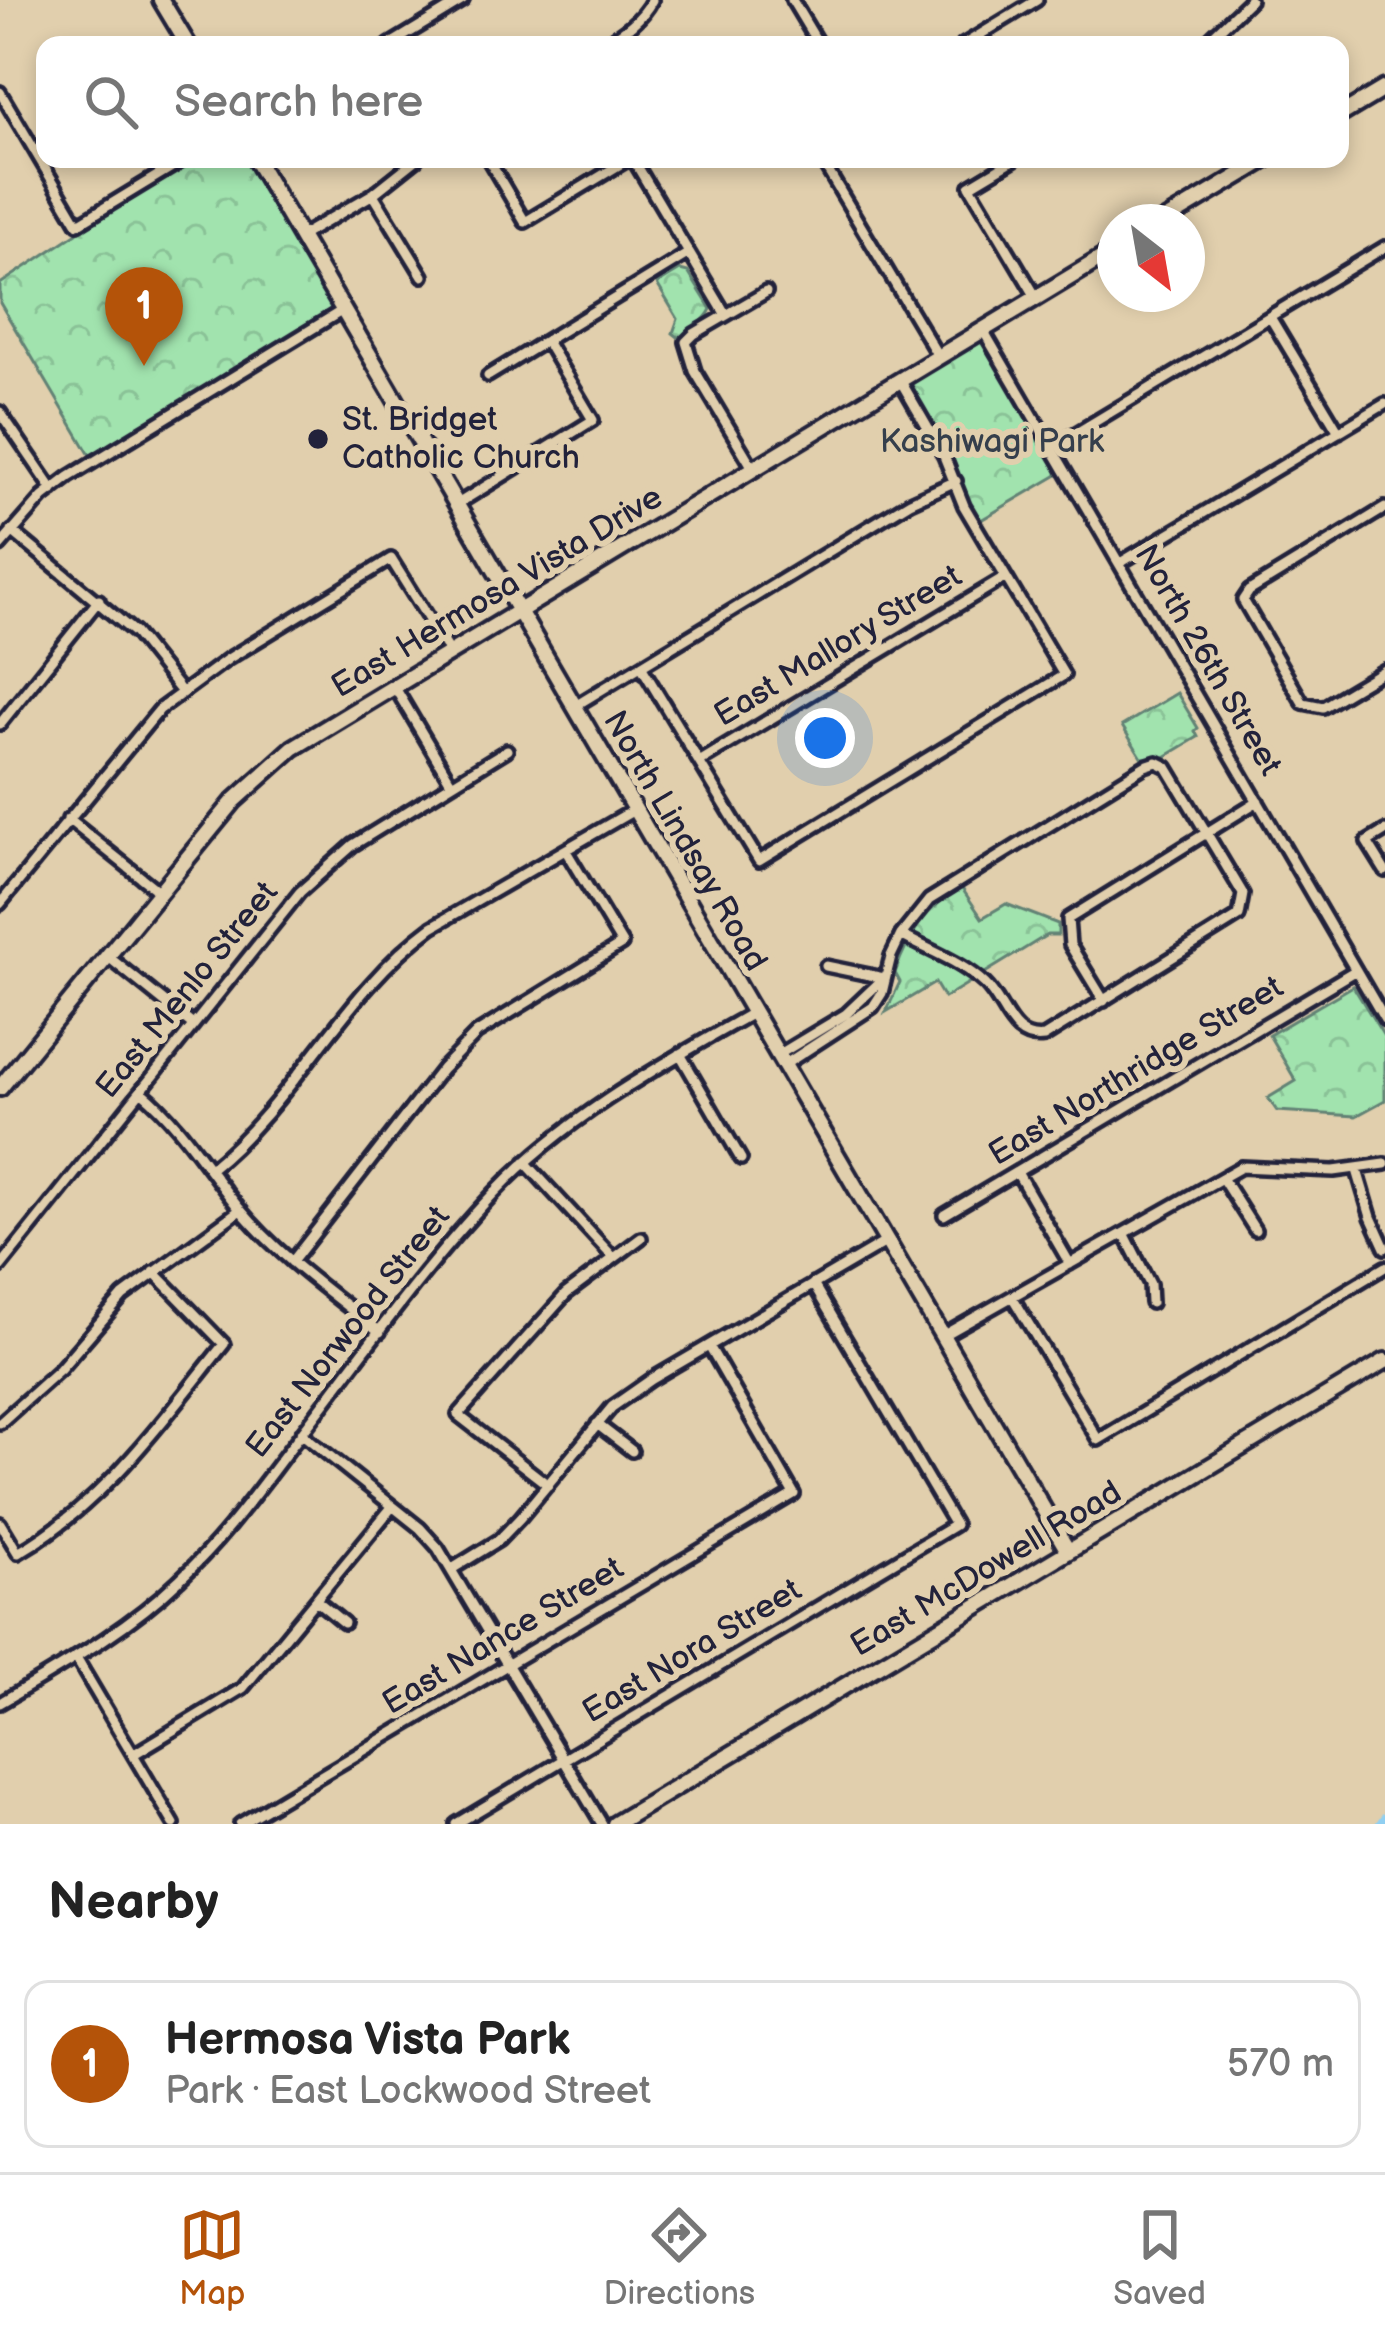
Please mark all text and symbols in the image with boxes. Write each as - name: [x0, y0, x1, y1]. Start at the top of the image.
- search box: [36, 36, 1349, 168]
- icon: search: [78, 69, 144, 135]
- text: Search here: [174, 75, 423, 130]
- north arrow: [1097, 204, 1205, 312]
- pin: 1: [105, 267, 183, 366]
- place label: St. Bridget Catholic Church: [342, 400, 580, 478]
- park label: Kashiwagi Park: [880, 422, 1105, 462]
- marker: St. Bridget Catholic Church: [305, 426, 331, 452]
- street label: East Hermosa Vista Drive: [324, 477, 670, 707]
- street label: North 26th Street: [1126, 537, 1290, 783]
- street label: East Mallory Street: [707, 556, 969, 736]
- street label: North Lindsay Road: [594, 704, 776, 978]
- your location: [795, 708, 855, 768]
- street label: East Menlo Street: [87, 874, 287, 1106]
- street label: East Northridge Street: [982, 967, 1290, 1175]
- street label: East Norwood Street: [237, 1198, 459, 1466]
- street label: East McDowell Road: [843, 1472, 1129, 1666]
- street label: East Nance Street: [375, 1548, 631, 1724]
- street label: East Nora Street: [575, 1570, 809, 1732]
- text: Nearby: [48, 1872, 219, 1933]
- text: Hermosa Vista Park: [165, 2013, 570, 2068]
- text: 1: [82, 2041, 98, 2088]
- text: 570 m: [1227, 2041, 1334, 2088]
- text: Park · East Lockwood Street: [165, 2068, 651, 2115]
- tab: Map: [179, 2202, 245, 2314]
- tab: Directions: [604, 2202, 755, 2314]
- tab: Saved: [1113, 2202, 1206, 2314]

